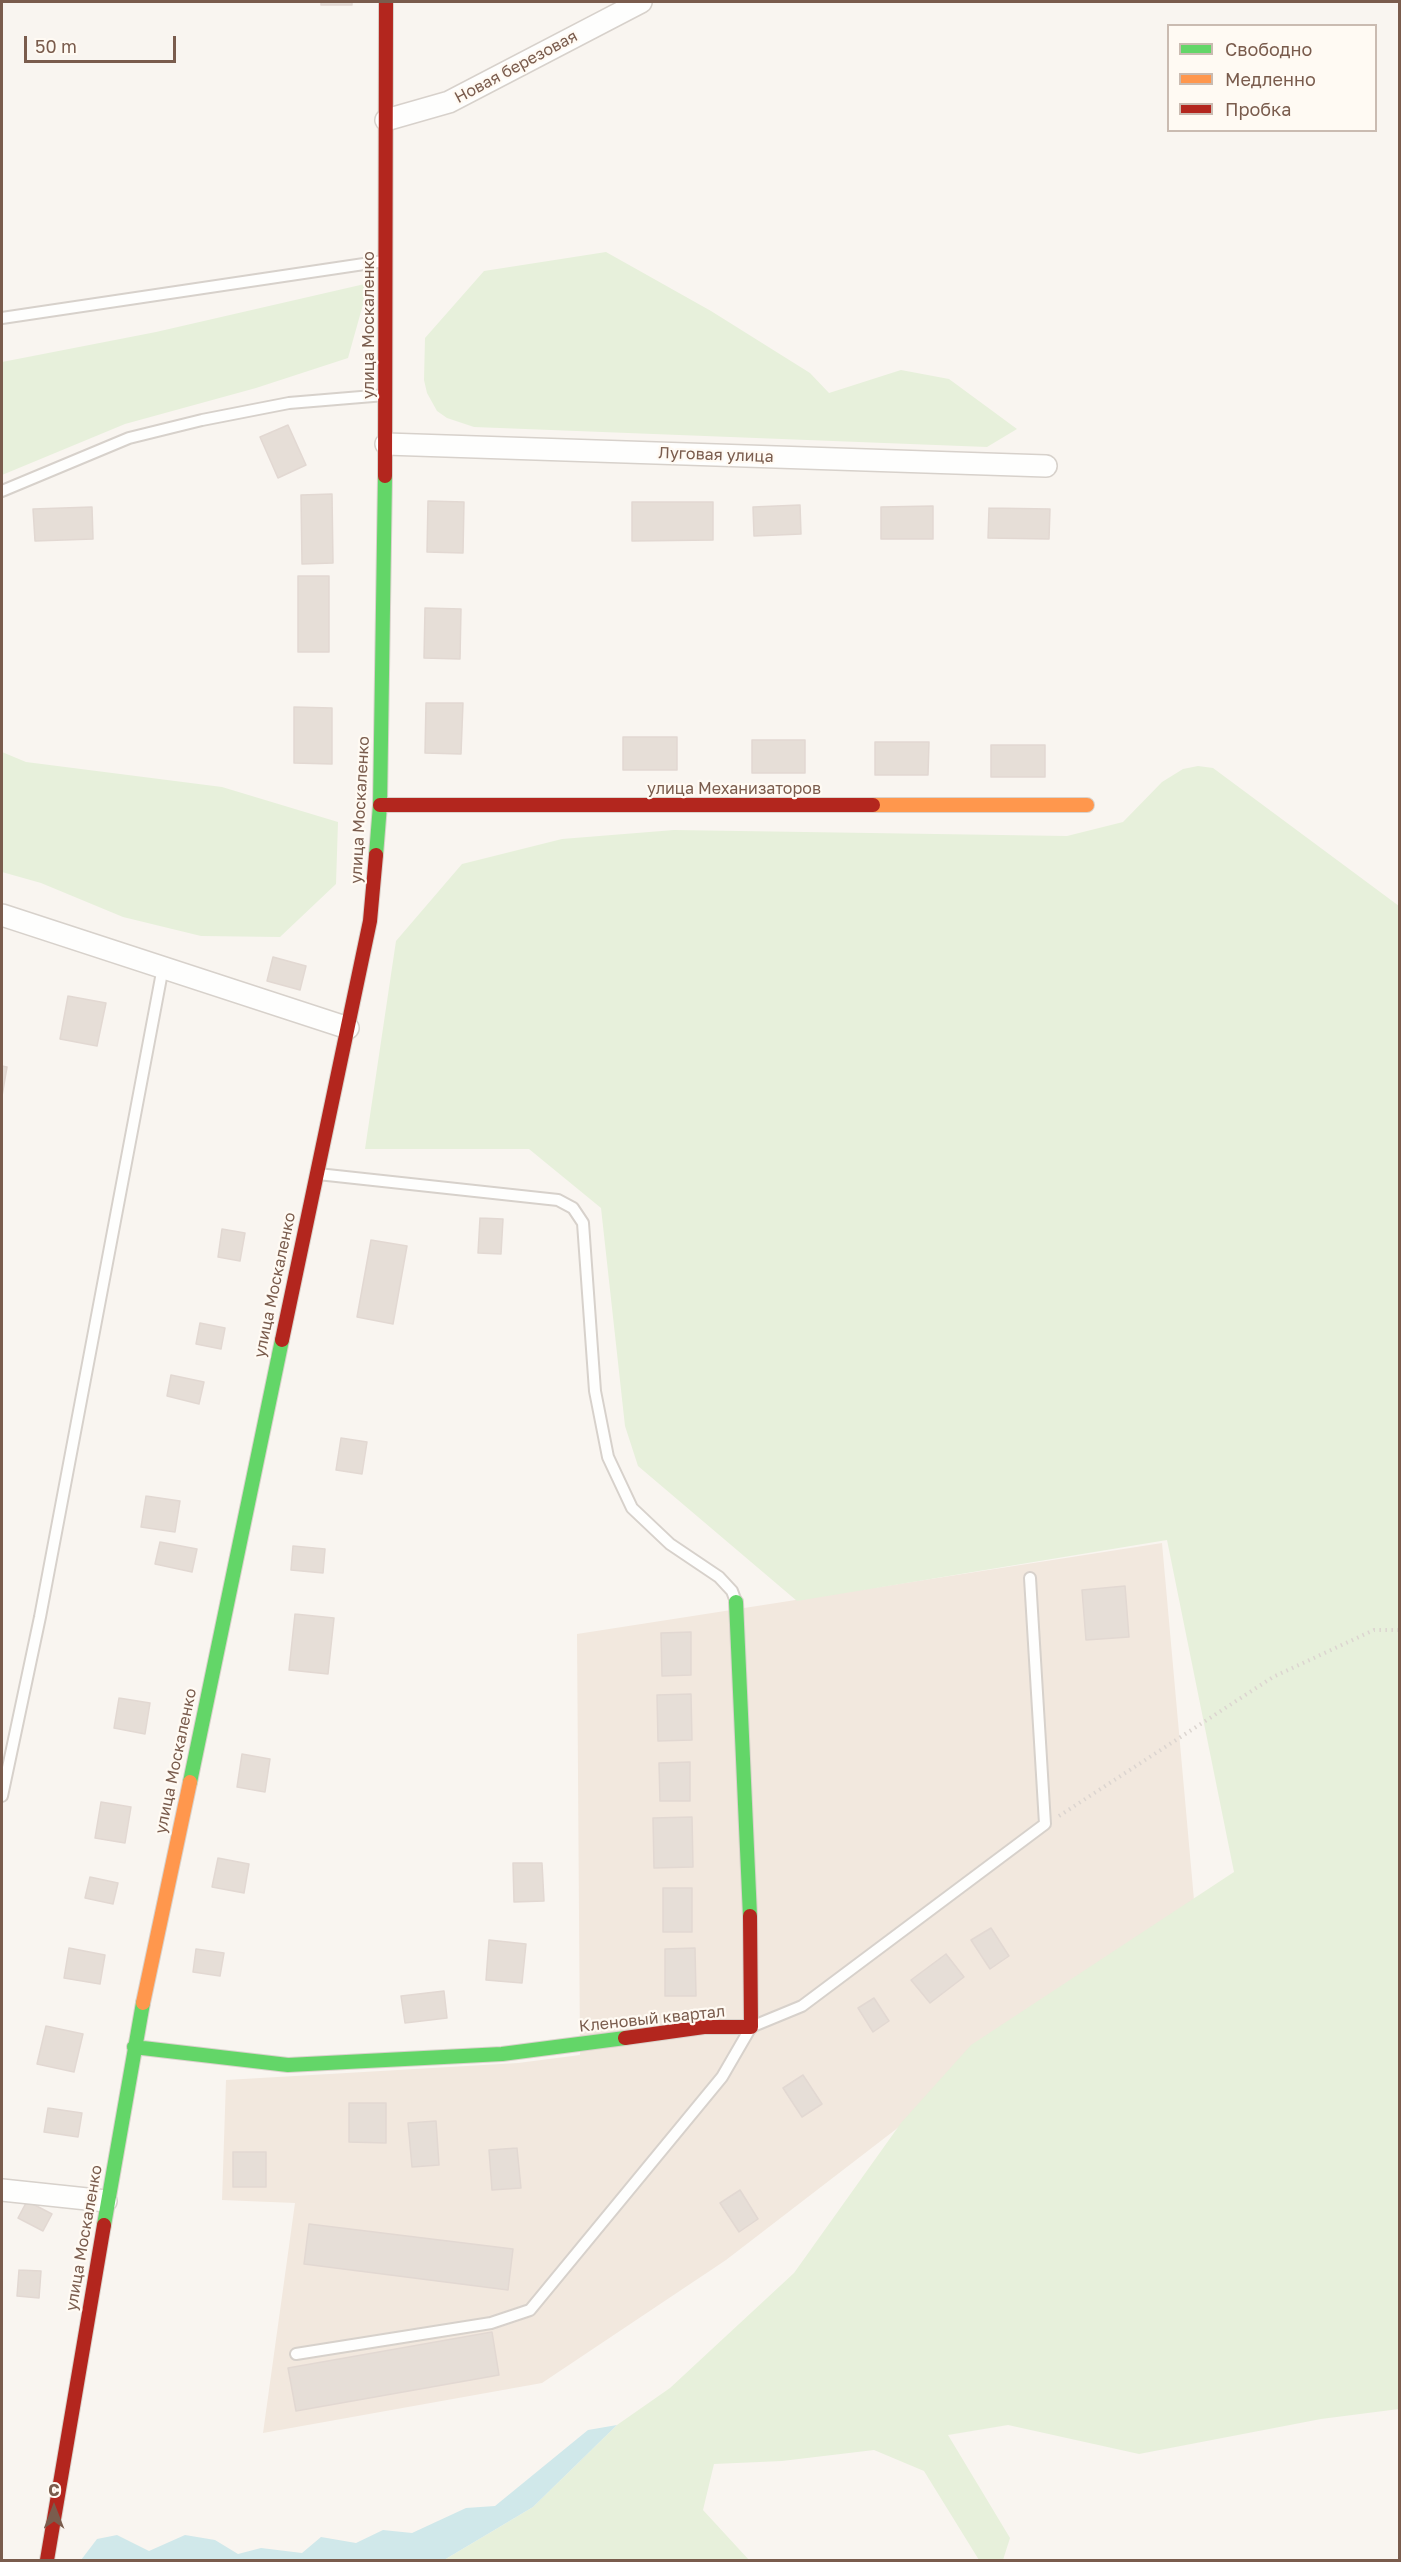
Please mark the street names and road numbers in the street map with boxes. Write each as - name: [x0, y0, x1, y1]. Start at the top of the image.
- street label: Новая березовая: [451, 27, 581, 107]
- street label: улица Москаленко: [359, 251, 379, 399]
- street label: Луговая улица: [658, 443, 774, 467]
- street label: улица Москаленко: [347, 736, 373, 884]
- street label: улица Механизаторов: [647, 779, 821, 799]
- street label: улица Москаленко: [250, 1211, 300, 1359]
- street label: улица Москаленко: [151, 1687, 201, 1835]
- street label: Кленовый квартал: [578, 2002, 726, 2036]
- street label: улица Москаленко: [62, 2163, 106, 2313]

